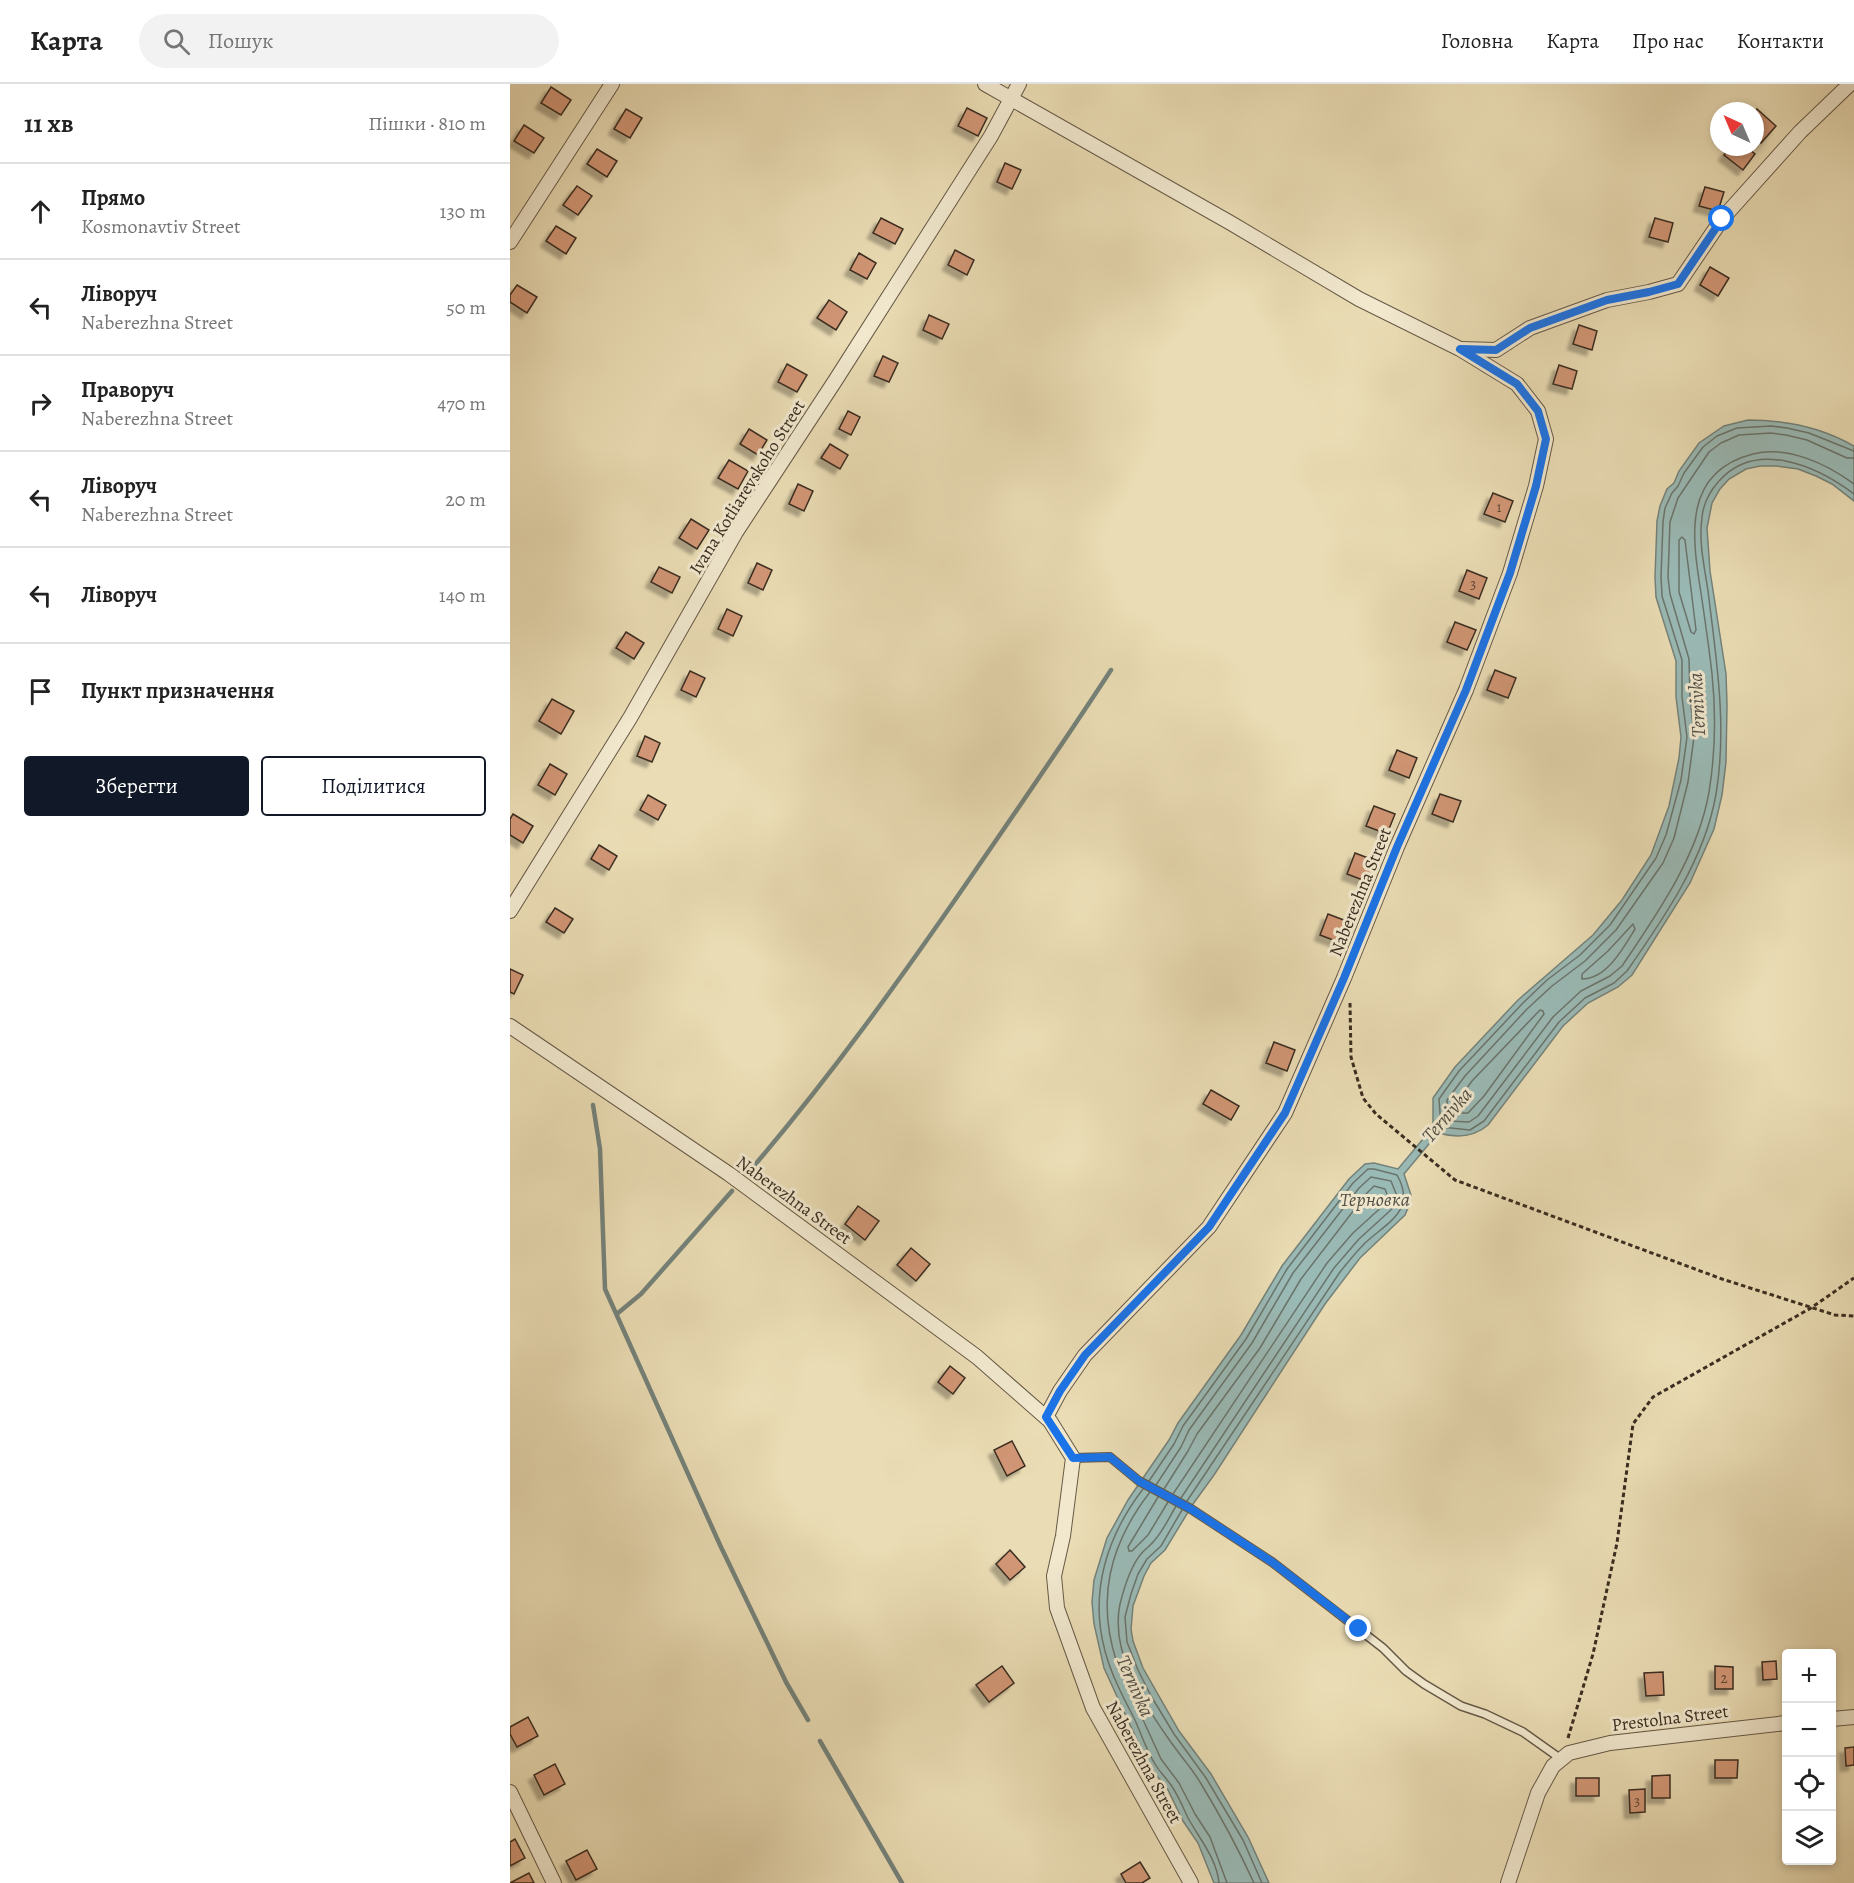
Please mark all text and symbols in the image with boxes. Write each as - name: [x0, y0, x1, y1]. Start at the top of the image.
- search box: [139, 14, 559, 68]
- text: Карта: [30, 22, 103, 60]
- icon: search: [160, 25, 193, 58]
- text: Пошук: [208, 26, 273, 56]
- text: Головна: [1441, 27, 1513, 55]
- text: Карта: [1546, 27, 1599, 55]
- text: Про нас: [1632, 27, 1704, 55]
- text: Контакти: [1737, 27, 1824, 55]
- north arrow: [1710, 102, 1764, 156]
- text: 11 хв: [24, 106, 74, 141]
- text: Пішки · 810 m: [368, 110, 486, 137]
- text: Прямо: [81, 183, 145, 213]
- icon: ahead: [24, 195, 57, 228]
- text: 130 m: [440, 198, 486, 225]
- route start: [1708, 205, 1734, 231]
- text: Kosmonavtiv Street: [81, 213, 241, 240]
- text: Ліворуч: [81, 279, 157, 309]
- icon: left: [24, 291, 57, 324]
- text: 50 m: [446, 294, 486, 321]
- text: Naberezhna Street: [81, 309, 233, 336]
- text: Праворуч: [81, 375, 174, 405]
- icon: right: [24, 387, 57, 420]
- text: 470 m: [437, 390, 486, 417]
- street label: Ivana Kotliarevskoho Street: [683, 395, 811, 579]
- text: Naberezhna Street: [81, 405, 233, 432]
- text: Ліворуч: [81, 471, 157, 501]
- icon: left: [24, 483, 57, 516]
- text: 20 m: [445, 486, 486, 513]
- house number: 1: [1496, 497, 1502, 517]
- text: Naberezhna Street: [81, 501, 233, 528]
- house number: 3: [1470, 574, 1476, 594]
- icon: left: [24, 579, 57, 612]
- text: Ліворуч: [81, 580, 157, 610]
- text: 140 m: [439, 582, 486, 609]
- water label: Ternivka: [1682, 672, 1712, 738]
- icon: arrive: [24, 675, 57, 708]
- text: Пункт призначення: [81, 676, 274, 706]
- button: Зберегти: [24, 756, 249, 816]
- button: Поділитися: [261, 756, 486, 816]
- street label: Naberezhna Street: [1323, 824, 1397, 960]
- water label: Ternivka: [1416, 1082, 1478, 1148]
- street label: Naberezhna Street: [732, 1150, 856, 1250]
- water label: Терновка: [1340, 1186, 1410, 1213]
- route end: [1345, 1615, 1371, 1641]
- map controls: [1782, 1649, 1836, 1865]
- button: +: [1782, 1649, 1836, 1703]
- water label: Ternivka: [1110, 1651, 1160, 1721]
- house number: 2: [1720, 1668, 1728, 1688]
- street label: Naberezhna Street: [1100, 1696, 1188, 1828]
- street label: Prestolna Street: [1610, 1699, 1730, 1737]
- button: −: [1782, 1703, 1836, 1757]
- button: locate: [1782, 1757, 1836, 1811]
- house number: 3: [1634, 1791, 1640, 1811]
- button: layers: [1782, 1811, 1836, 1865]

